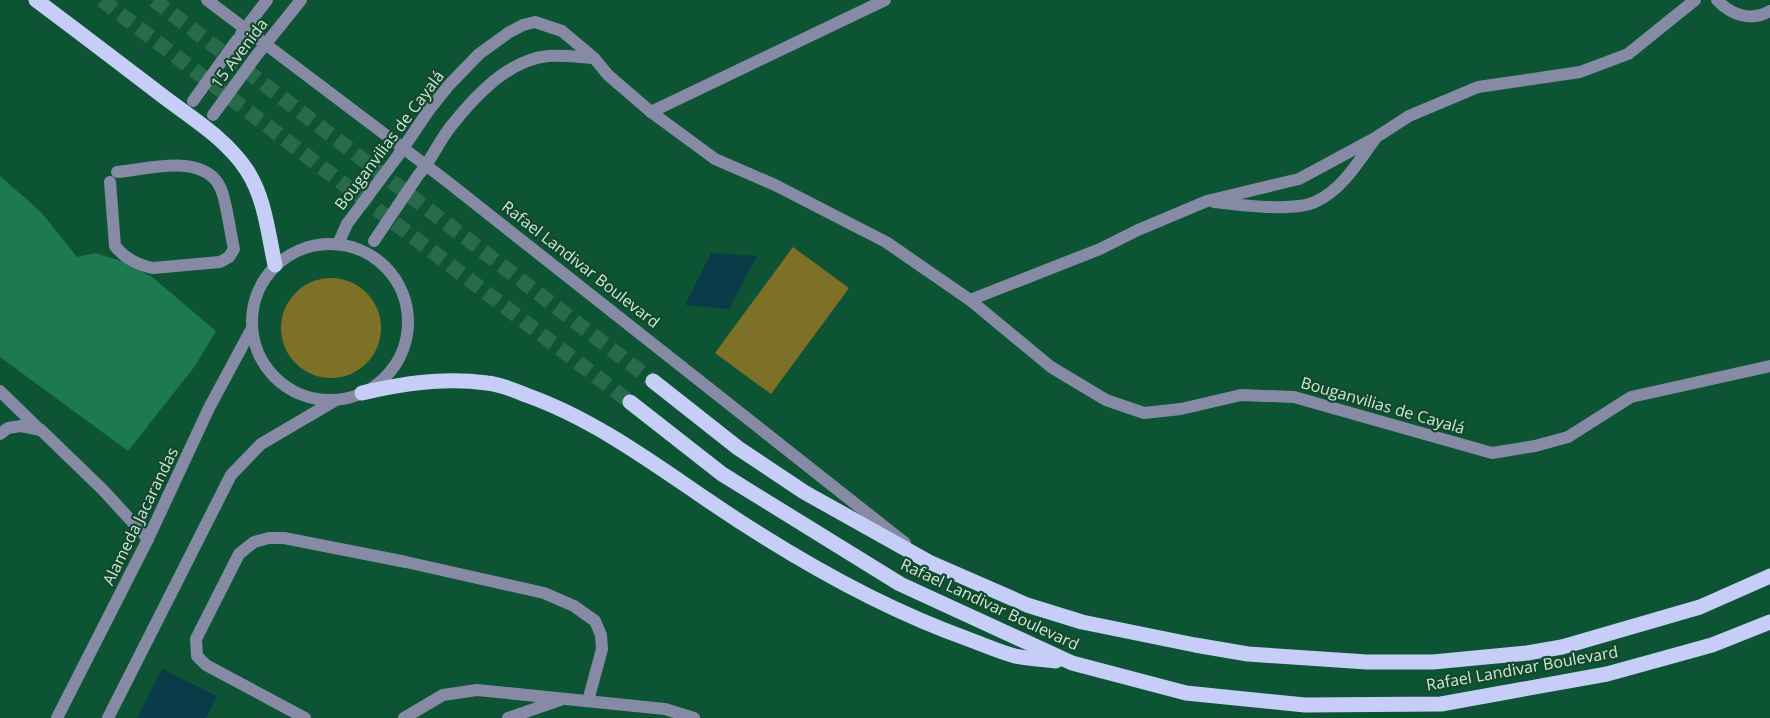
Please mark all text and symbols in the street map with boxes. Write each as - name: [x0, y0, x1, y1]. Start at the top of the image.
- street label: 15 Avenida: [206, 14, 272, 92]
- street label: Bouganvilias de Cayalá: [329, 66, 449, 214]
- street label: Rafael Landivar Boulevard: [498, 195, 664, 333]
- street label: Bouganvilias de Cayalá: [1298, 371, 1468, 439]
- street label: Alameda Jacarandas: [97, 443, 183, 589]
- street label: Rafael Landivar Boulevard: [897, 553, 1083, 655]
- street label: Rafael Landivar Boulevard: [1424, 640, 1620, 696]

